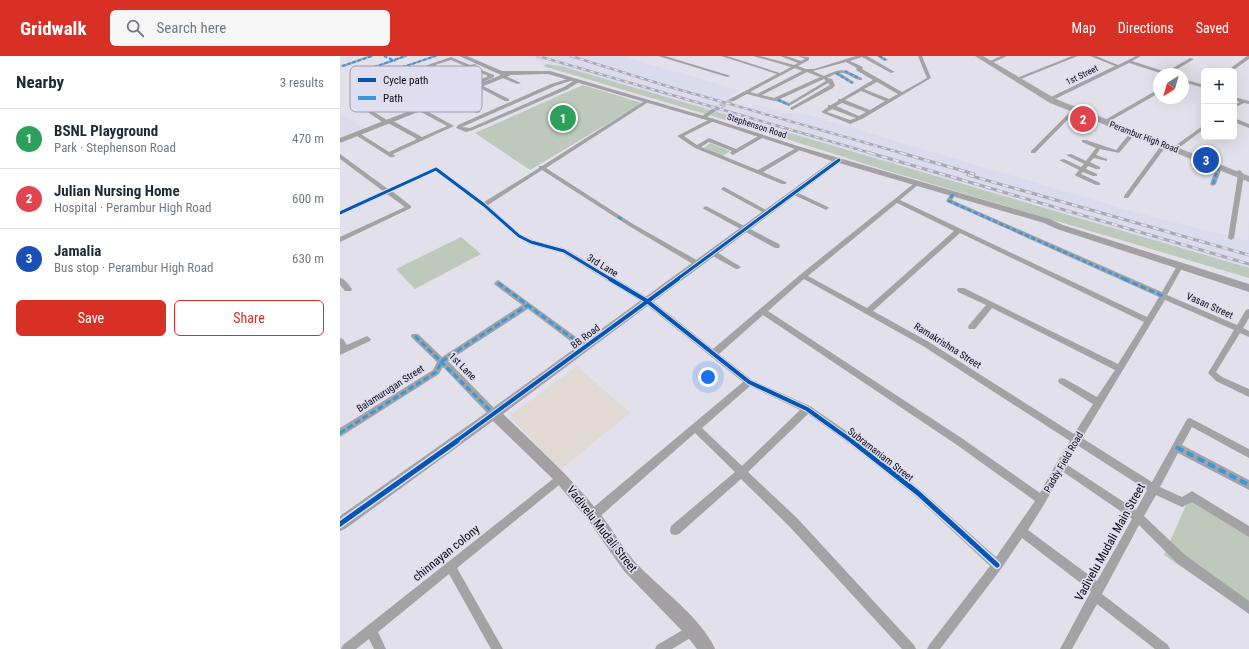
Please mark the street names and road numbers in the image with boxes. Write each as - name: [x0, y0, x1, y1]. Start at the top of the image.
- street label: 1st Street: [1064, 63, 1100, 87]
- street label: Stephenson Road: [726, 112, 788, 140]
- street label: Perambur High Road: [1108, 119, 1180, 155]
- street label: 3rd Lane: [585, 252, 621, 279]
- street label: Vasan Street: [1185, 290, 1235, 321]
- street label: Ramakrishna Street: [912, 320, 983, 371]
- street label: BB Road: [569, 322, 602, 351]
- street label: 1st Lane: [447, 351, 479, 382]
- street label: Balamurugan Street: [355, 363, 426, 414]
- street label: Subramaniam Street: [846, 425, 916, 483]
- street label: Paddy Field Road: [1042, 430, 1085, 494]
- street label: Vadivelu Mudali Main Street: [1072, 480, 1148, 603]
- street label: Vadivelu Mudali Street: [564, 483, 640, 575]
- street label: chinnayan colony: [410, 522, 482, 584]

